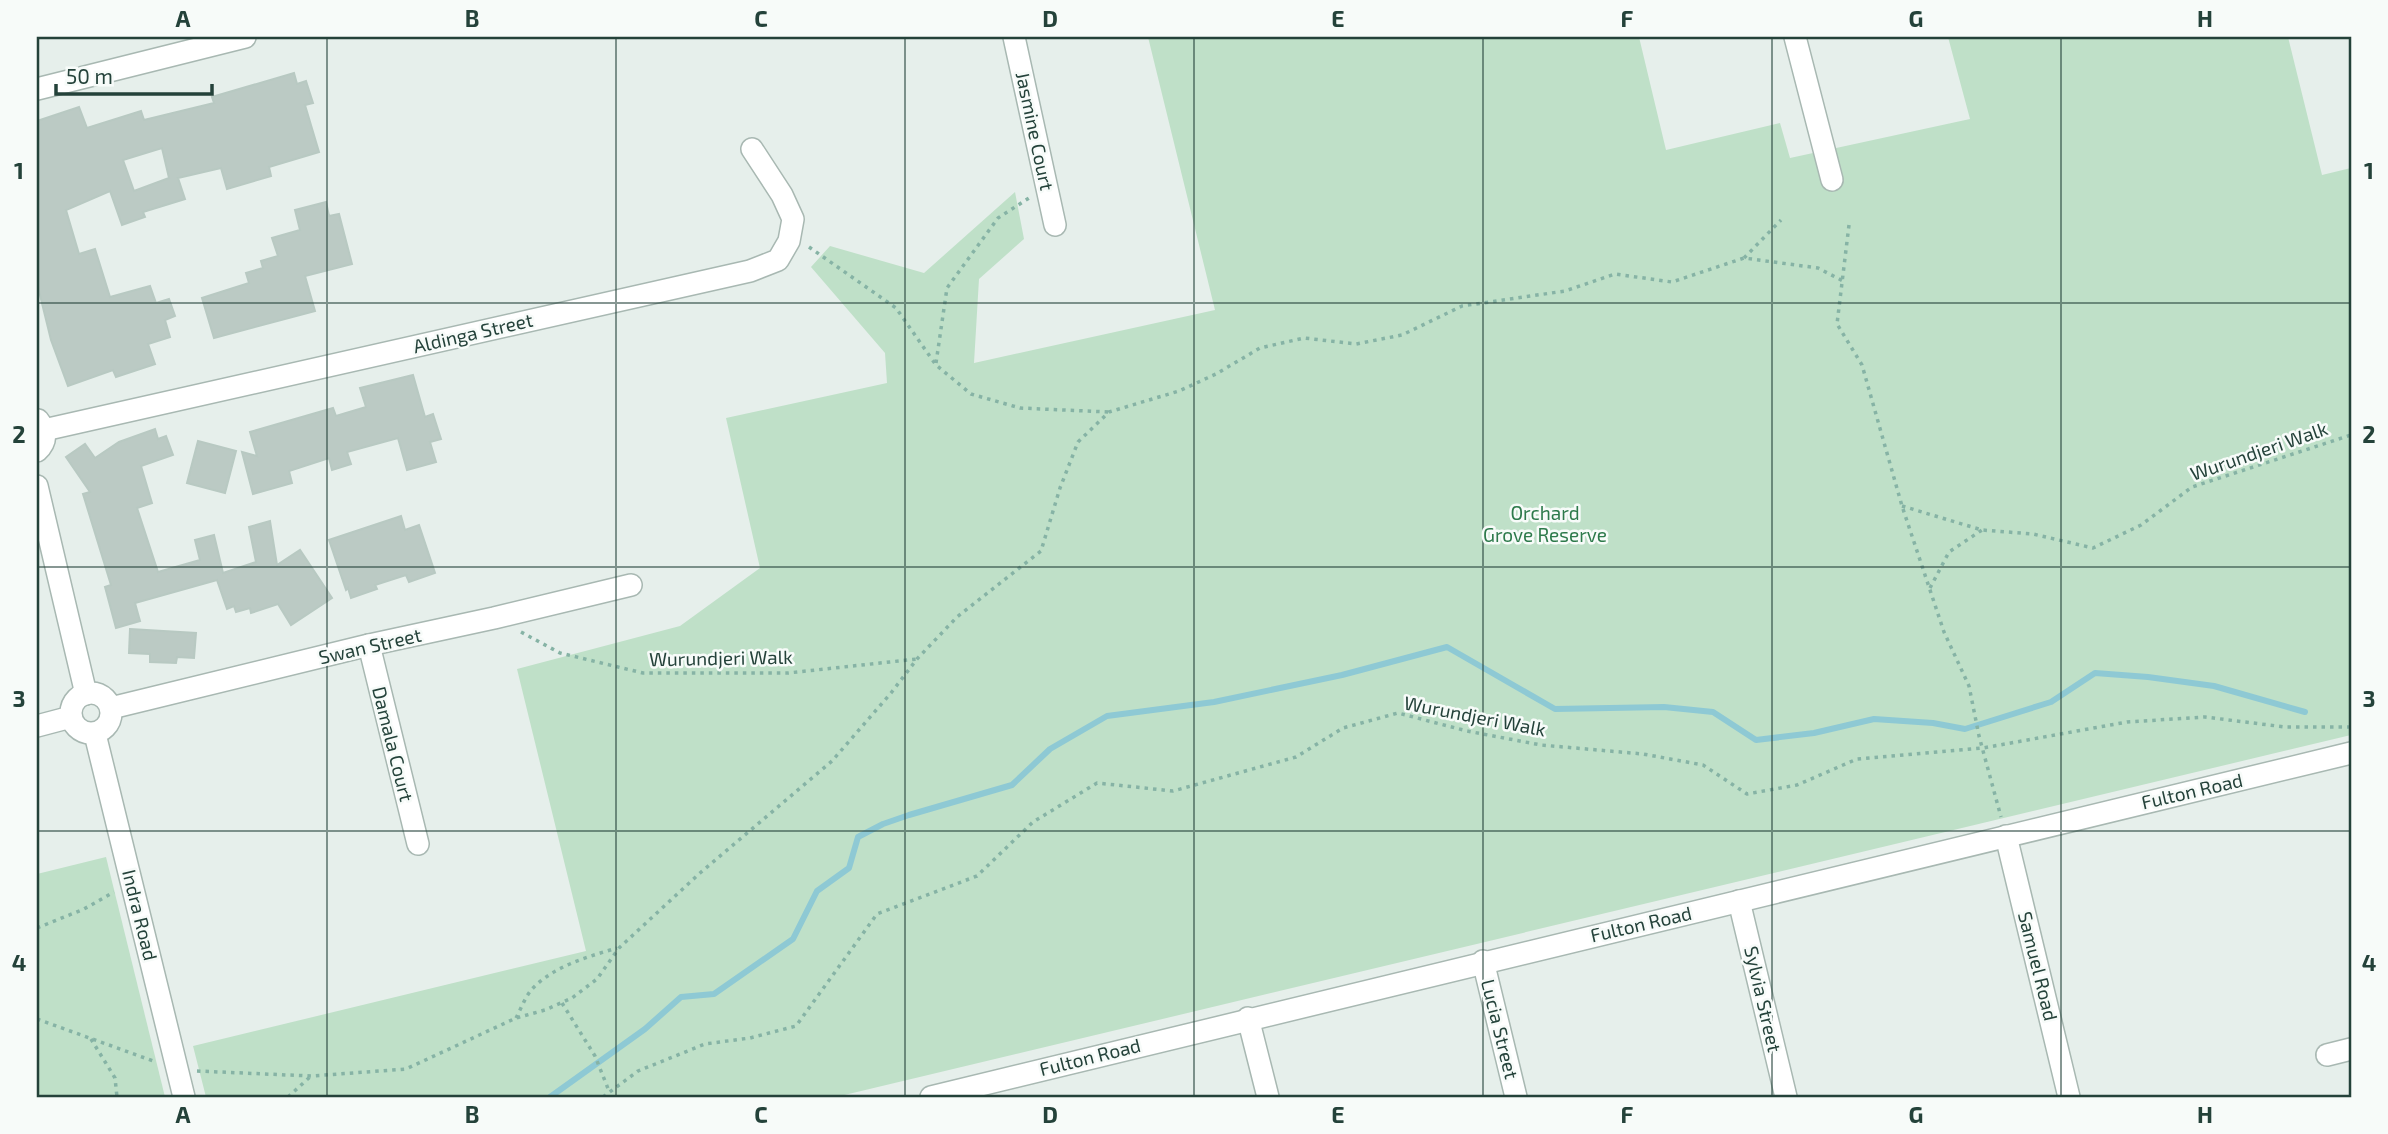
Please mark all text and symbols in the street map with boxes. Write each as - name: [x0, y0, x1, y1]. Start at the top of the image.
- text: A: [175, 4, 191, 32]
- text: B: [465, 4, 479, 32]
- text: C: [754, 4, 768, 32]
- text: D: [1042, 4, 1058, 32]
- text: E: [1331, 4, 1345, 32]
- text: F: [1621, 4, 1634, 32]
- text: G: [1909, 4, 1923, 32]
- text: H: [2197, 4, 2213, 32]
- scale bar: [56, 52, 212, 96]
- text: 50 m: [66, 63, 113, 88]
- street label: Jasmine Court: [1012, 69, 1059, 192]
- text: 1: [14, 156, 24, 184]
- text: 1: [2364, 156, 2374, 184]
- street label: Aldinga Street: [411, 308, 535, 357]
- street label: Wurundjeri Walk: [2187, 416, 2331, 485]
- text: 2: [12, 420, 26, 448]
- text: 2: [2362, 420, 2376, 448]
- park label: Orchard Grove Reserve: [1483, 501, 1607, 546]
- street label: Swan Street: [316, 623, 423, 668]
- street label: Wurundjeri Walk: [649, 645, 793, 670]
- text: 3: [12, 684, 26, 712]
- street label: Damala Court: [368, 684, 419, 804]
- text: 3: [2362, 684, 2376, 712]
- street label: Wurundjeri Walk: [1402, 691, 1548, 741]
- street label: Fulton Road: [2139, 768, 2245, 813]
- street label: Indra Road: [118, 867, 163, 963]
- street label: Fulton Road: [1588, 901, 1694, 946]
- street label: Samuel Road: [2014, 909, 2063, 1023]
- street label: Sylvia Street: [1740, 944, 1787, 1054]
- text: 4: [12, 948, 26, 976]
- text: 4: [2362, 948, 2376, 976]
- street label: Lucia Street: [1477, 977, 1524, 1081]
- street label: Fulton Road: [1037, 1033, 1143, 1080]
- text: A: [175, 1100, 191, 1128]
- text: B: [465, 1100, 479, 1128]
- text: C: [754, 1100, 768, 1128]
- text: D: [1042, 1100, 1058, 1128]
- text: E: [1331, 1100, 1345, 1128]
- text: F: [1621, 1100, 1634, 1128]
- text: G: [1909, 1100, 1923, 1128]
- text: H: [2197, 1100, 2213, 1128]

